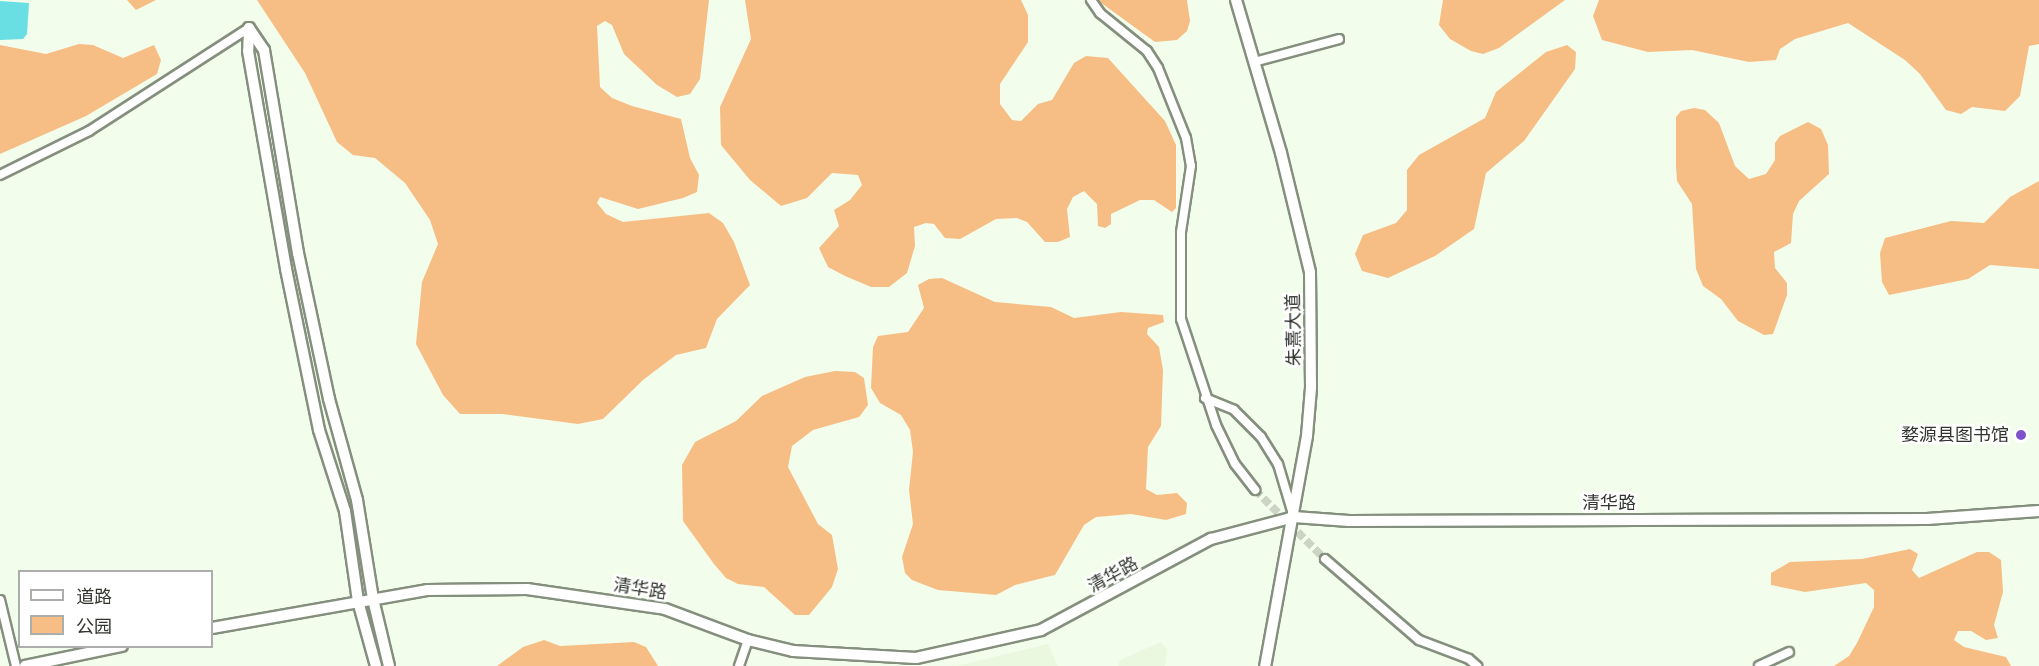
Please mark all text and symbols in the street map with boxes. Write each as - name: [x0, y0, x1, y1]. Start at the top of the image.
- street label: 朱熹大道: [1283, 294, 1305, 366]
- place label: 婺源县图书馆: [1901, 424, 2009, 446]
- marker: 婺源县图书馆: [2014, 428, 2028, 442]
- street label: 清华路: [1582, 492, 1636, 514]
- street label: 清华路: [1084, 552, 1142, 598]
- legend: [18, 570, 213, 648]
- street label: 清华路: [612, 574, 668, 604]
- text: 道路: [76, 585, 112, 608]
- text: 公园: [76, 615, 112, 638]

